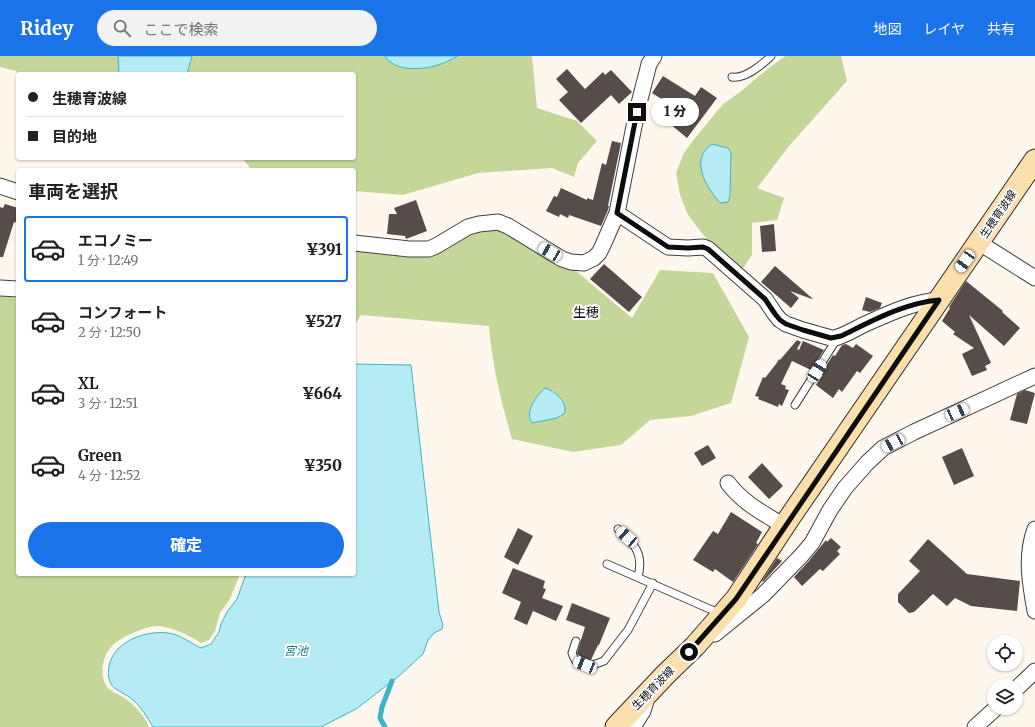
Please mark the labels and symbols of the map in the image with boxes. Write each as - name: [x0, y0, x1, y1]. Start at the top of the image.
- callout: 1 分: [651, 98, 699, 126]
- route end: [628, 103, 646, 121]
- street label: 生穂育波線: [977, 187, 1019, 241]
- car: [537, 241, 563, 263]
- car: [953, 248, 977, 274]
- district label: 生穂: [573, 304, 599, 321]
- car: [805, 358, 829, 384]
- car: [944, 402, 970, 422]
- car: [880, 432, 906, 454]
- car: [614, 525, 640, 549]
- water label: 宮池: [284, 643, 309, 658]
- route start: [680, 643, 698, 661]
- car: [572, 655, 598, 675]
- street label: 生穂育波線: [629, 663, 677, 713]

